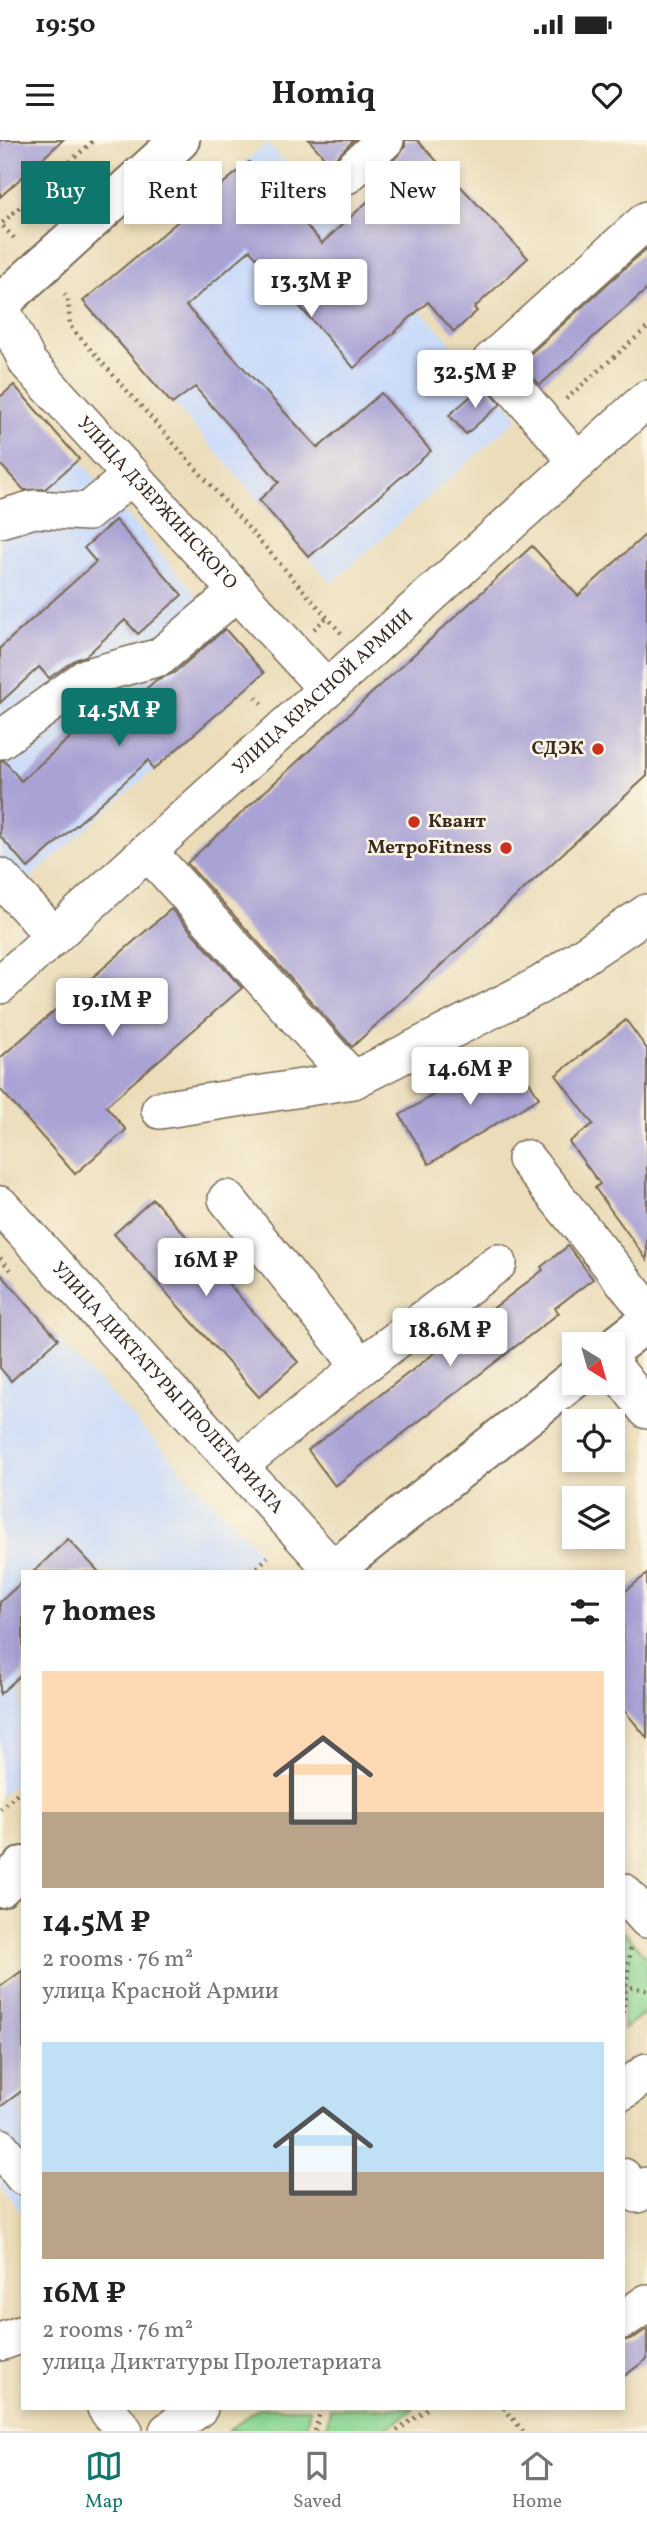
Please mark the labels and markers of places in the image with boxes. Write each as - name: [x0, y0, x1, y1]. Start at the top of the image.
- pin: 13.3M ₽: [246, 260, 376, 319]
- pin: 32.5M ₽: [410, 350, 540, 410]
- pin: 14.5M ₽: [54, 688, 184, 748]
- place label: СДЭК: [532, 736, 584, 762]
- marker: СДЭК: [590, 741, 606, 757]
- place label: Квант: [428, 809, 486, 835]
- marker: Квант: [406, 814, 422, 830]
- place label: МетроFitness: [367, 835, 492, 861]
- marker: МетроFitness: [498, 840, 514, 856]
- pin: 19.1M ₽: [47, 978, 177, 1038]
- pin: 14.6M ₽: [405, 1048, 535, 1107]
- pin: 16M ₽: [157, 1238, 255, 1298]
- pin: 18.6M ₽: [385, 1308, 515, 1368]

